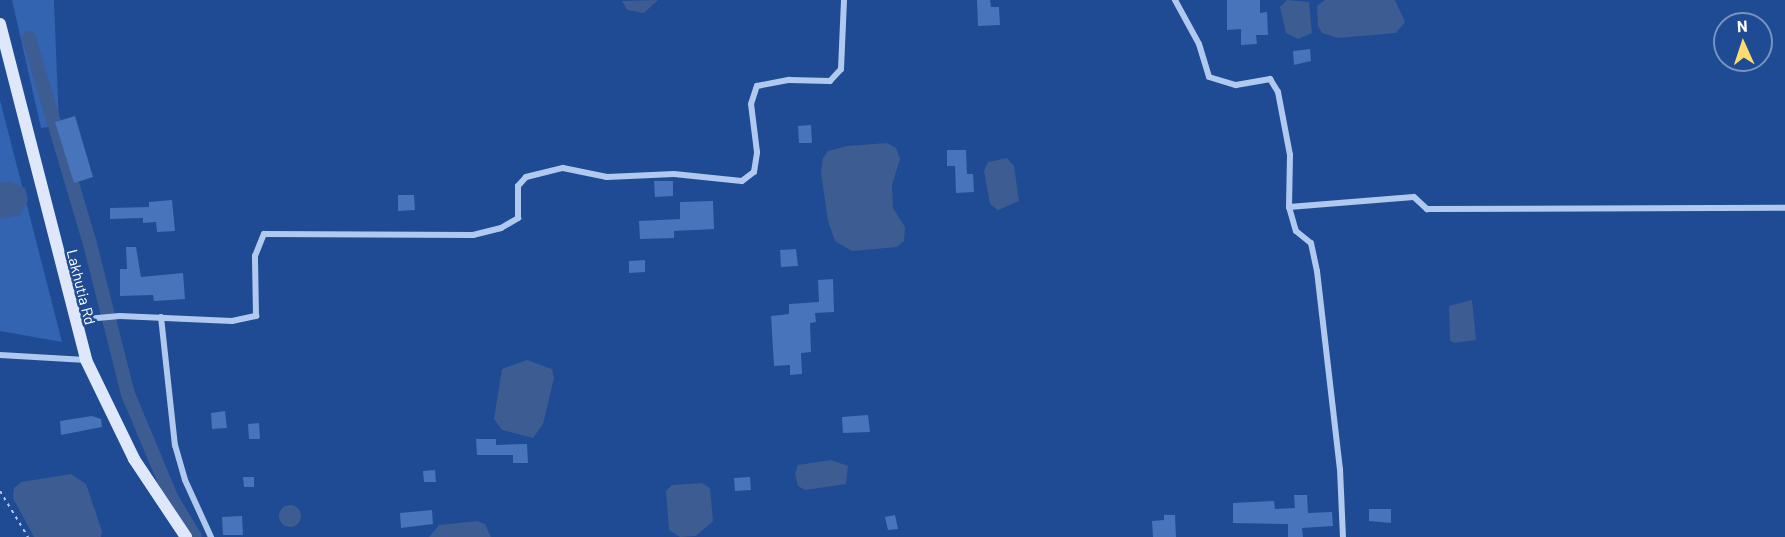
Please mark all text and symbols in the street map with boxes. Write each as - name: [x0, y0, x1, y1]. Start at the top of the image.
- north arrow: [1713, 12, 1773, 72]
- text: N: [1736, 16, 1748, 35]
- street label: Lakhutia Rd: [63, 247, 99, 327]

